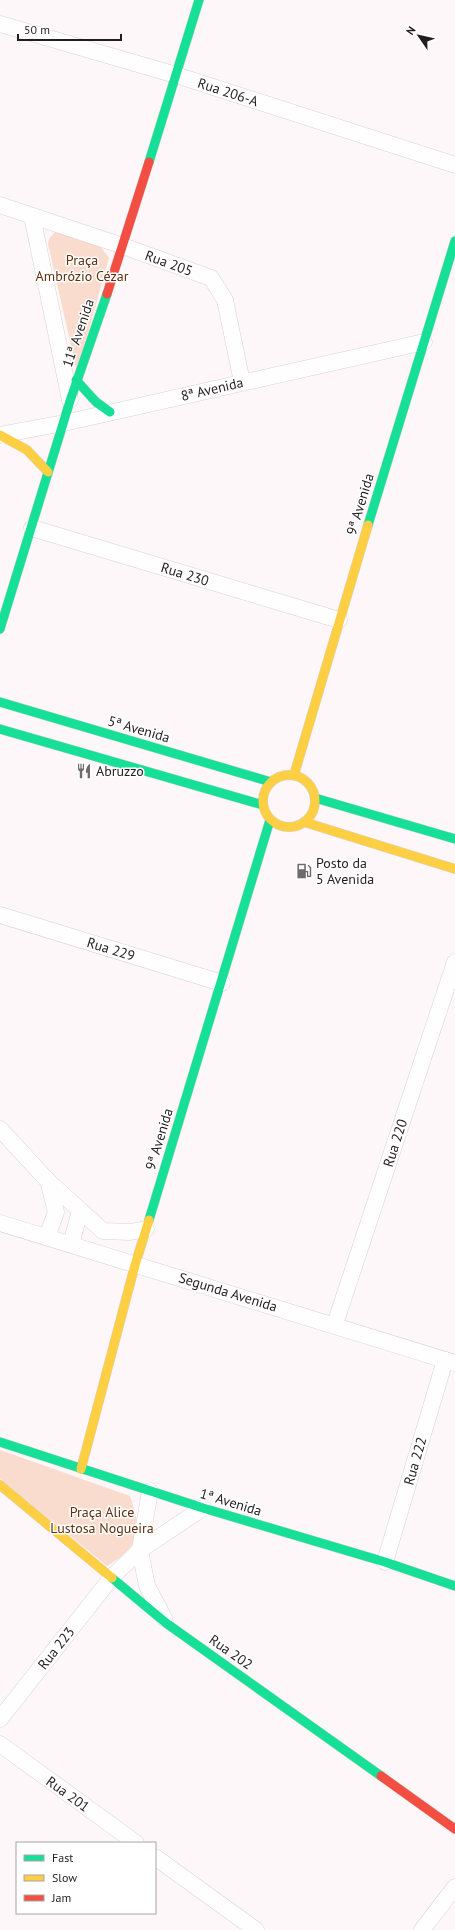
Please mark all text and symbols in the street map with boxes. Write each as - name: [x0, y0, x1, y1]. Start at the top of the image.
- scale bar: [18, 16, 121, 42]
- north arrow: [399, 16, 439, 56]
- text: 50 m: [24, 22, 50, 37]
- text: N: [403, 23, 419, 37]
- street label: Rua 206-A: [195, 74, 261, 110]
- street label: Rua 205: [143, 246, 195, 280]
- park label: Praça Ambrózio Cézar: [36, 251, 129, 285]
- street label: 11ª Avenida: [58, 296, 98, 370]
- street label: 8ª Avenida: [179, 373, 245, 405]
- street label: 9ª Avenida: [342, 471, 378, 537]
- street label: Rua 230: [159, 558, 212, 590]
- street label: 5ª Avenida: [106, 712, 172, 746]
- restaurant icon: Abruzzo: [75, 762, 93, 780]
- place label: Abruzzo: [96, 762, 144, 780]
- place label: Posto da 5 Avenida: [316, 854, 374, 888]
- fuel station icon: Posto da 5 Avenida: [295, 862, 313, 880]
- street label: Rua 229: [85, 933, 137, 965]
- street label: 9ª Avenida: [141, 1106, 177, 1172]
- street label: Rua 220: [379, 1116, 411, 1169]
- street label: Segunda Avenida: [177, 1268, 280, 1316]
- street label: Rua 222: [400, 1435, 430, 1487]
- street label: 1ª Avenida: [198, 1484, 264, 1520]
- park label: Praça Alice Lustosa Nogueira: [50, 1503, 154, 1537]
- street label: Rua 223: [34, 1623, 78, 1673]
- street label: Rua 202: [206, 1630, 256, 1674]
- street label: Rua 201: [43, 1772, 93, 1816]
- legend: [16, 1842, 156, 1914]
- text: Fast: [52, 1850, 73, 1865]
- text: Slow: [52, 1870, 77, 1885]
- text: Jam: [51, 1890, 71, 1905]

